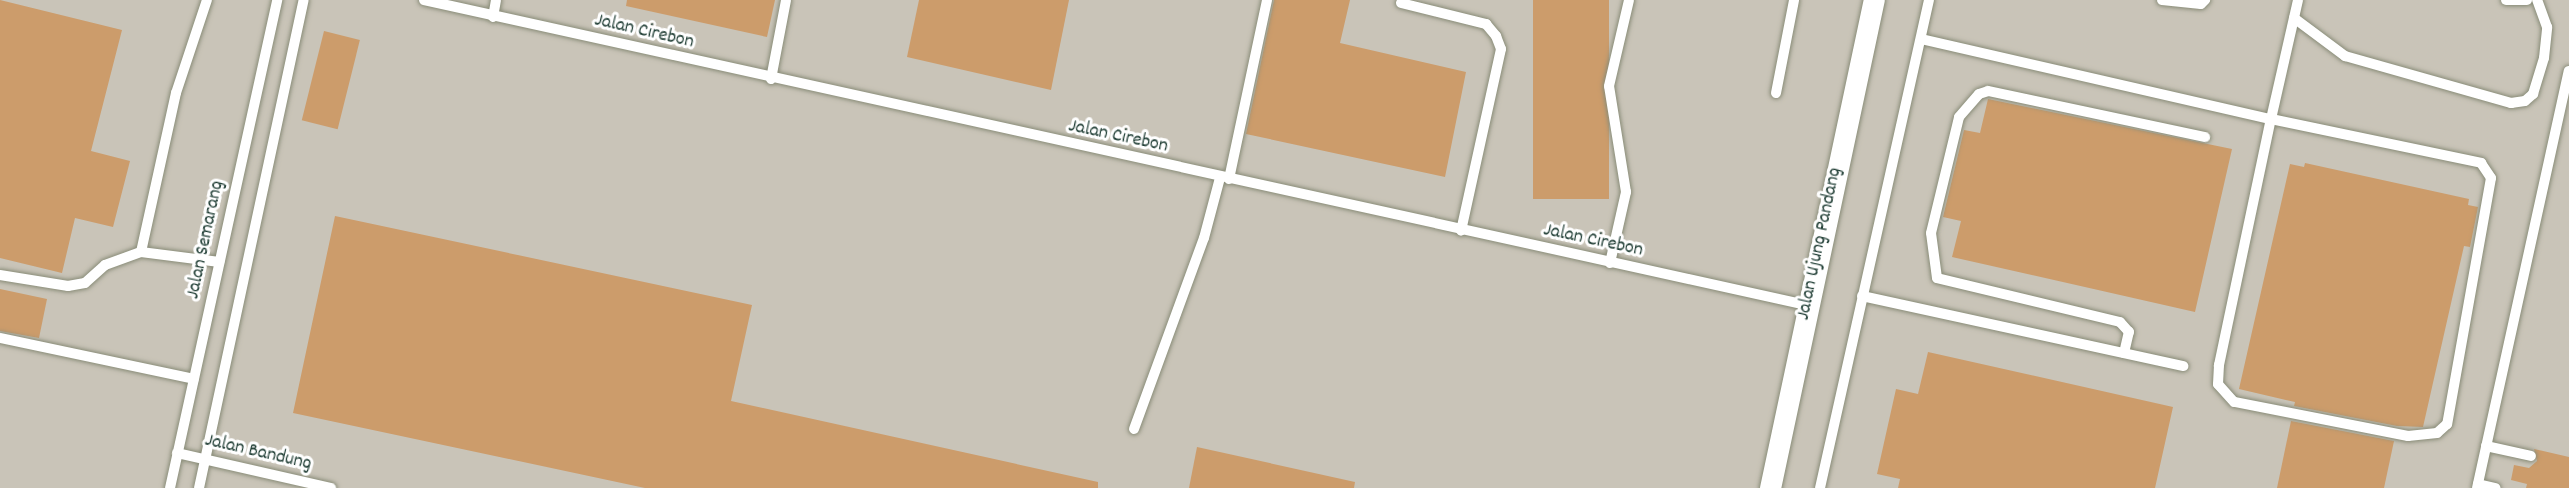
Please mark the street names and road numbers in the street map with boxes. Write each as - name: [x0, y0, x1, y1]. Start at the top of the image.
- street label: Jalan Cirebon: [592, 9, 696, 55]
- street label: Jalan Cirebon: [1066, 115, 1170, 159]
- street label: Jalan Ujung Pandang: [1792, 166, 1848, 322]
- street label: Jalan Semarang: [182, 179, 230, 301]
- street label: Jalan Cirebon: [1541, 219, 1645, 263]
- street label: Jalan Bandung: [202, 429, 314, 477]

